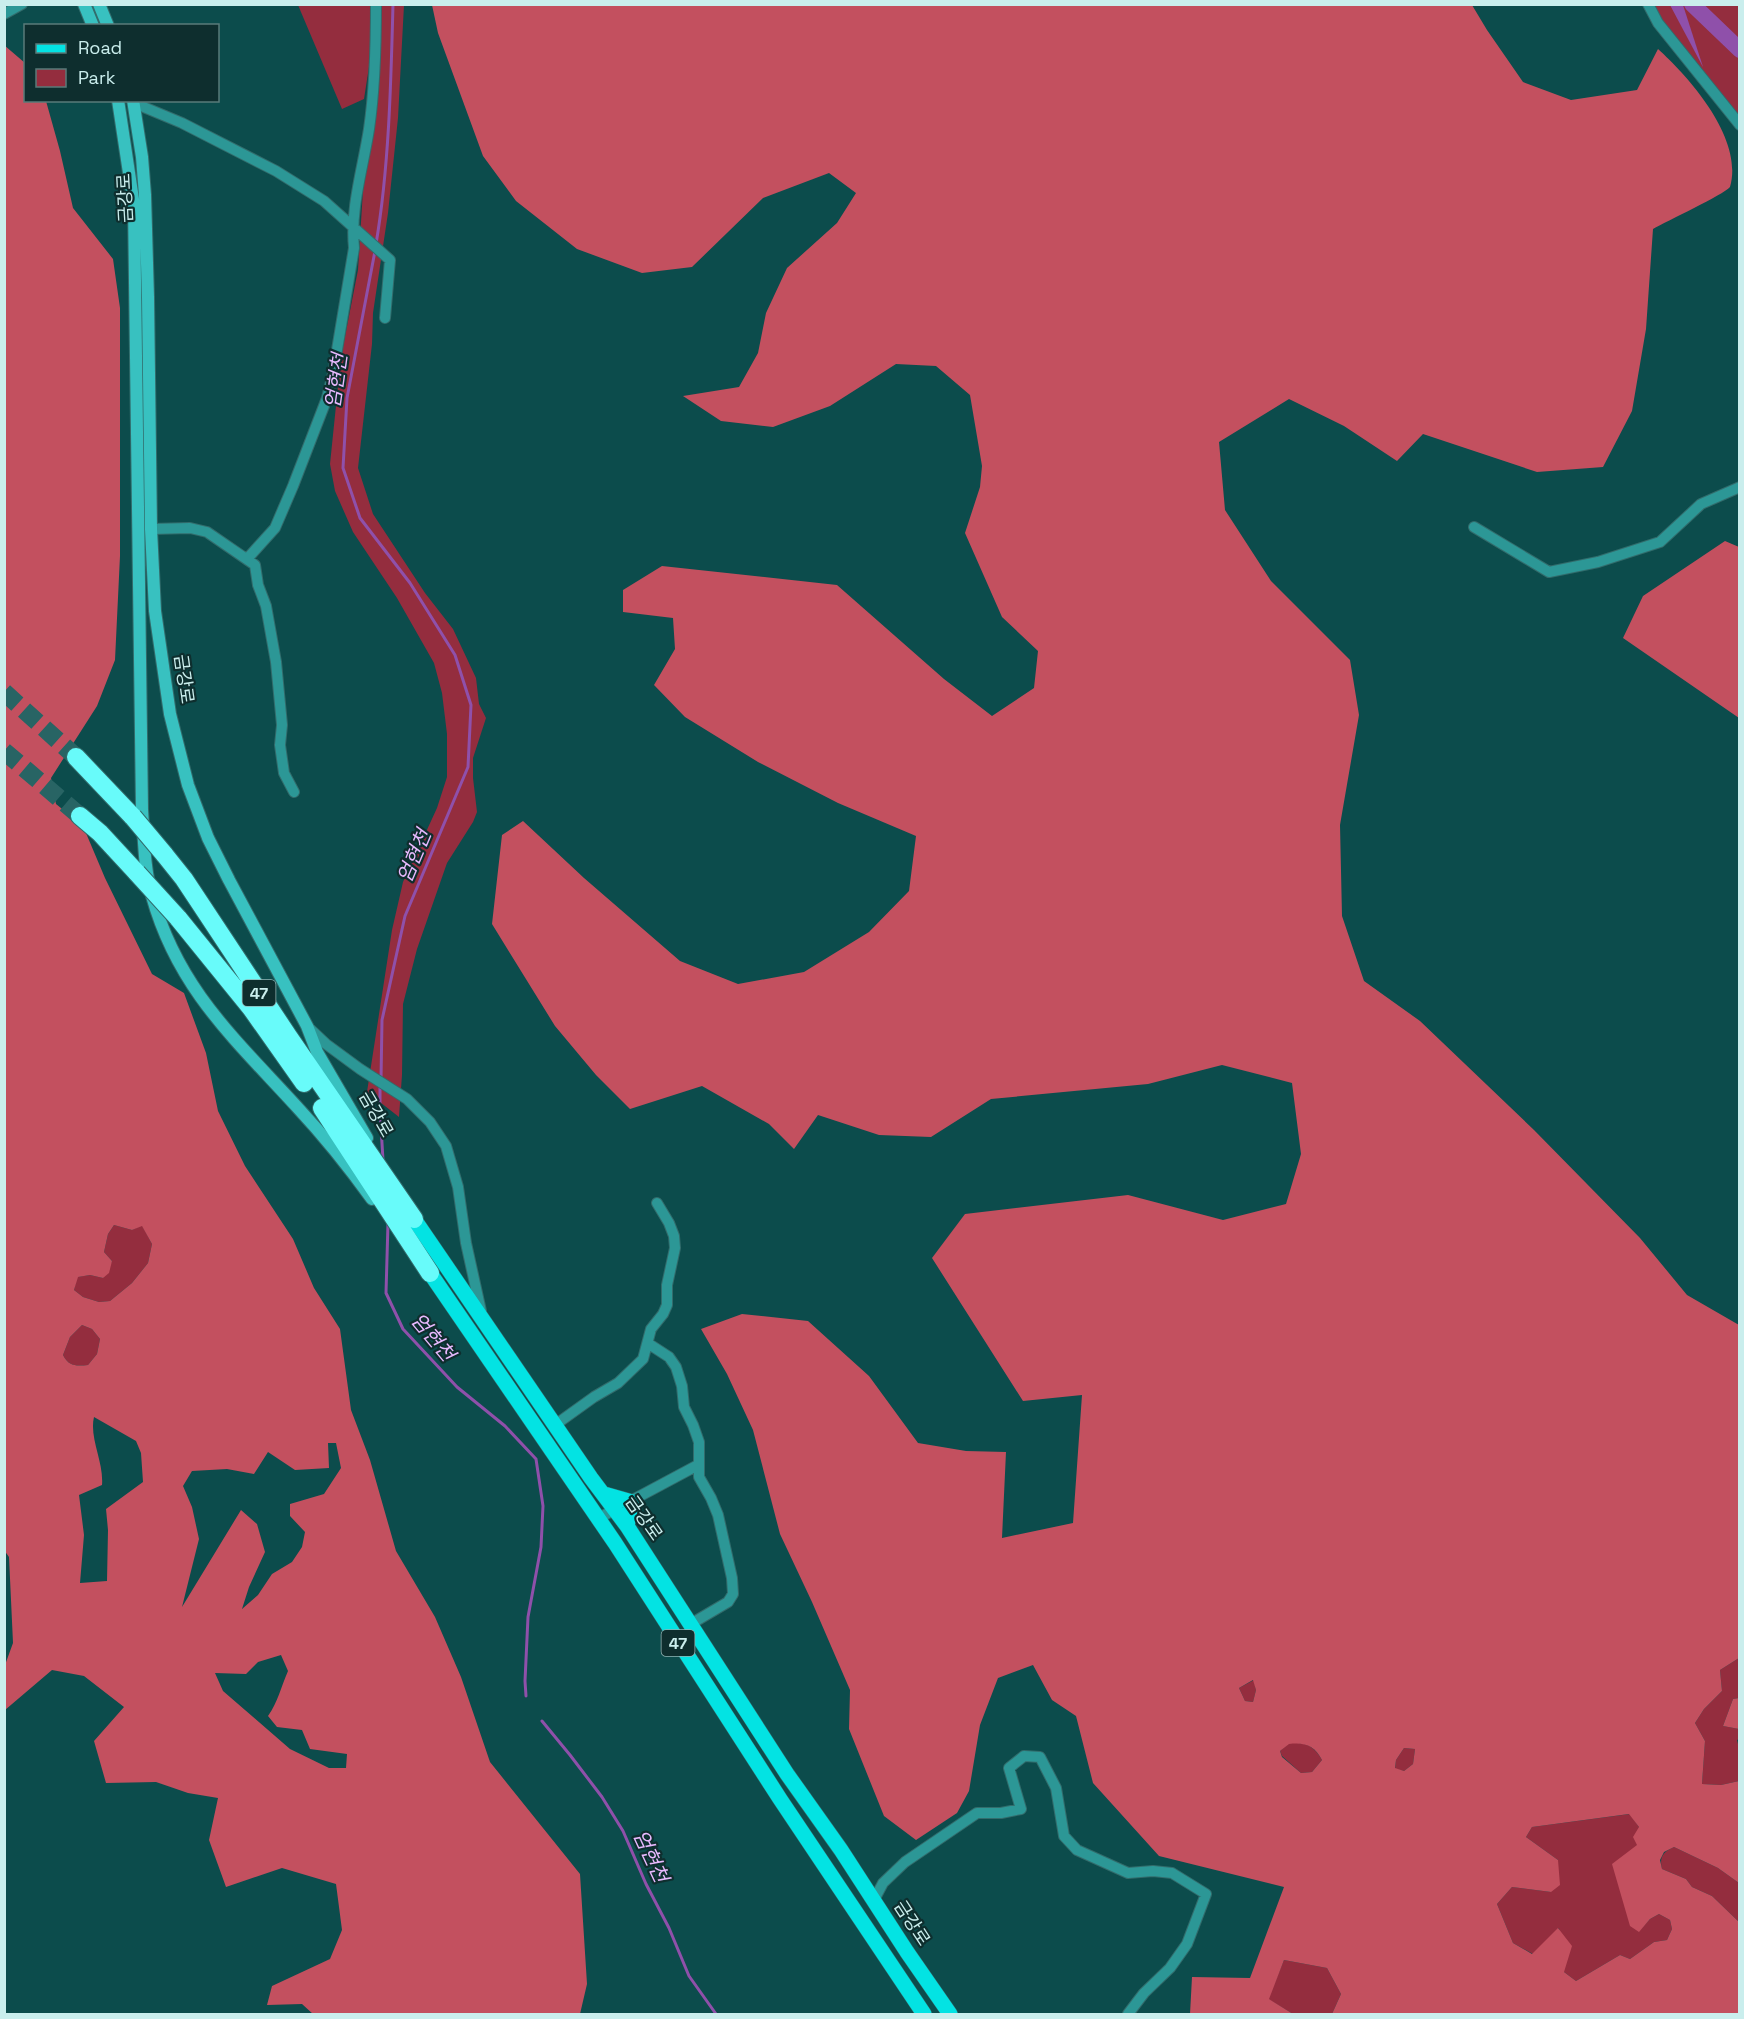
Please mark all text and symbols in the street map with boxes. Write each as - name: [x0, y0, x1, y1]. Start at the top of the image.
- legend: [24, 24, 219, 102]
- text: Road: [78, 36, 122, 59]
- text: Park: [78, 66, 116, 89]
- street label: 금강로: [112, 173, 137, 223]
- water label: 엄현천: [319, 349, 353, 410]
- street label: 금강로: [170, 653, 199, 705]
- water label: 엄현천: [391, 823, 438, 886]
- road number: 47: [242, 980, 276, 1006]
- street label: 금강로: [354, 1086, 399, 1141]
- water label: 엄현천: [405, 1307, 462, 1368]
- street label: 금강로: [621, 1491, 668, 1545]
- road number: 47: [662, 1630, 694, 1656]
- water label: 엄현천: [628, 1825, 676, 1889]
- street label: 금강로: [889, 1896, 936, 1950]

